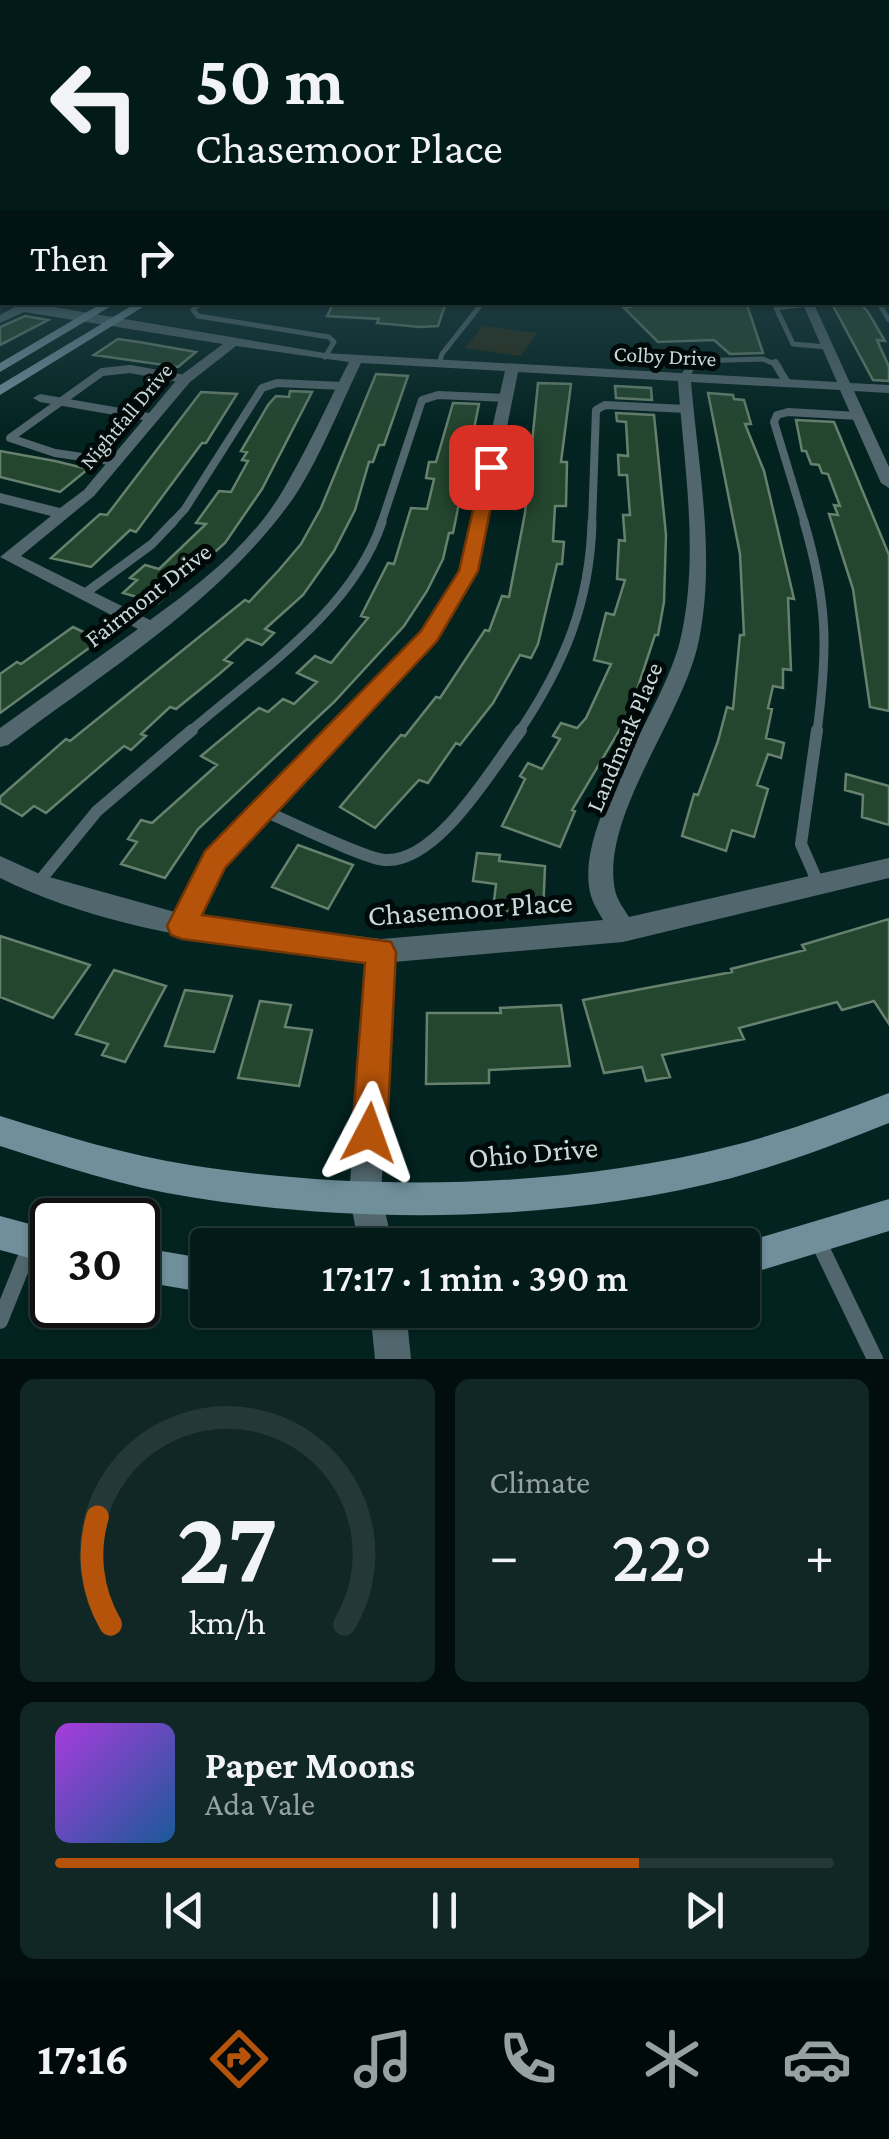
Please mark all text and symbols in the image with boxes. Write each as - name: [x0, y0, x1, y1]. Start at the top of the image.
- icon: left: [30, 40, 160, 170]
- text: 50 m: [195, 41, 345, 119]
- text: Chasemoor Place: [195, 123, 503, 173]
- icon: right: [128, 230, 183, 285]
- text: Then: [30, 237, 108, 279]
- street label: Colby Drive: [613, 341, 717, 371]
- street label: Nightfall Drive: [75, 358, 177, 474]
- pin: [449, 425, 534, 510]
- icon: arrive: [464, 440, 519, 495]
- street label: Fairmont Drive: [80, 538, 216, 652]
- street label: Landmark Place: [580, 658, 668, 816]
- street label: Chasemoor Place: [367, 884, 573, 932]
- position arrow: [317, 1081, 421, 1185]
- street label: Ohio Drive: [467, 1130, 599, 1174]
- speed limit sign: 30: [30, 1198, 160, 1328]
- text: 17:17 · 1 min · 390 m: [322, 1257, 628, 1299]
- text: Climate: [490, 1464, 590, 1500]
- text: 27: [177, 1489, 278, 1604]
- text: 22°: [612, 1514, 712, 1597]
- text: −: [490, 1525, 519, 1586]
- text: +: [805, 1525, 834, 1586]
- text: km/h: [189, 1602, 266, 1642]
- text: Paper Moons: [205, 1744, 415, 1786]
- text: Ada Vale: [205, 1786, 315, 1822]
- icon: previous: [157, 1883, 212, 1938]
- icon: pause: [417, 1883, 472, 1938]
- icon: next: [677, 1883, 732, 1938]
- icon: directions: [204, 2024, 274, 2094]
- icon: music: [348, 2024, 418, 2094]
- icon: phone: [493, 2024, 563, 2094]
- icon: climate: [637, 2024, 707, 2094]
- icon: car: [782, 2024, 852, 2094]
- text: 17:16: [37, 2034, 129, 2084]

